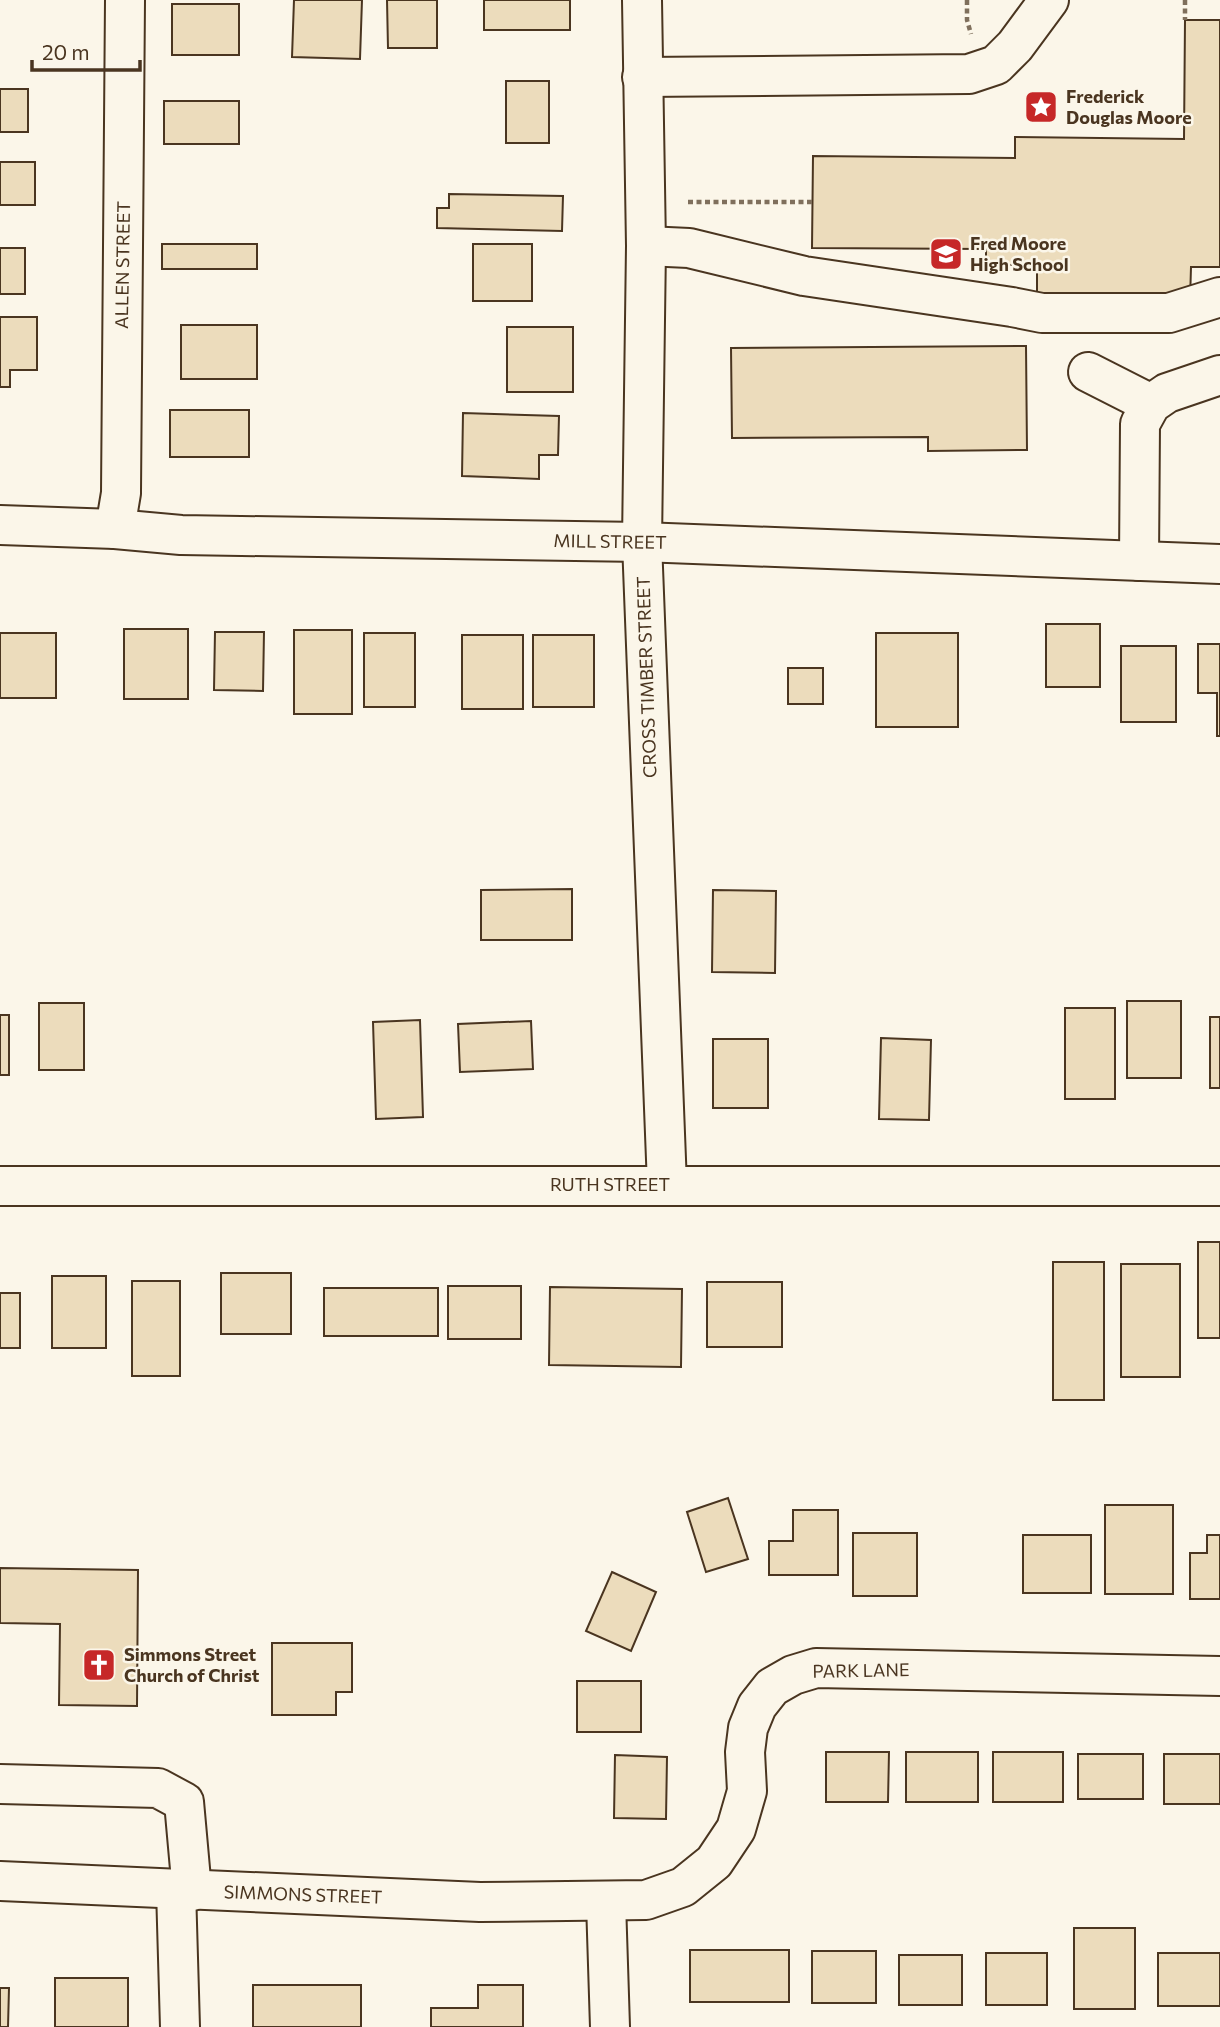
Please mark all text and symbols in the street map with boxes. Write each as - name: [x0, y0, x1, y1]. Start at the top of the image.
- scale bar: [32, 28, 140, 72]
- text: 20 m: [42, 39, 90, 64]
- place label: Frederick Douglas Moore: [1066, 85, 1192, 128]
- place icon: Frederick Douglas Moore: [1022, 88, 1060, 126]
- street label: ALLEN STREET: [110, 201, 134, 329]
- place label: Fred Moore High School: [970, 232, 1069, 275]
- school or university icon: Fred Moore High School: [927, 235, 965, 273]
- street label: MILL STREET: [553, 529, 667, 553]
- street label: CROSS TIMBER STREET: [631, 576, 661, 778]
- street label: RUTH STREET: [550, 1173, 670, 1195]
- place label: Simmons Street Church of Christ: [124, 1643, 260, 1686]
- church icon: Simmons Street Church of Christ: [80, 1646, 118, 1684]
- street label: PARK LANE: [812, 1658, 910, 1682]
- street label: SIMMONS STREET: [223, 1880, 383, 1908]

